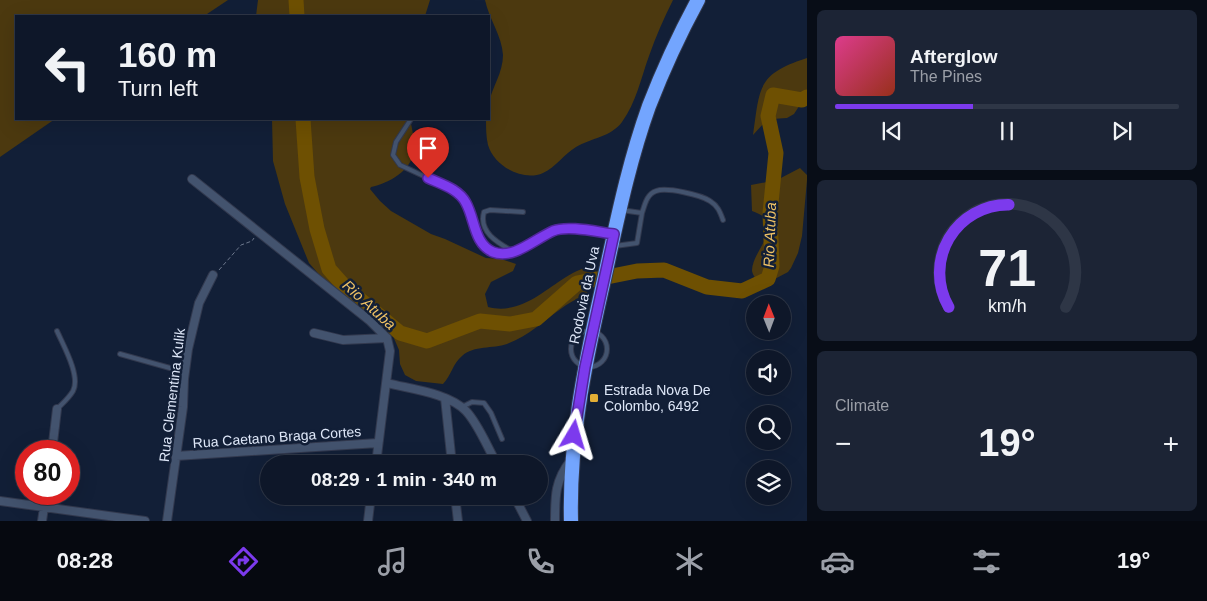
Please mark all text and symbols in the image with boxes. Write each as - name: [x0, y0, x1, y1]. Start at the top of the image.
- icon: left: [35, 35, 100, 100]
- text: 160 m: [118, 35, 217, 74]
- text: Afterglow: [910, 46, 998, 67]
- text: The Pines: [910, 68, 982, 85]
- text: Turn left: [118, 76, 198, 101]
- icon: previous: [878, 117, 906, 145]
- icon: pause: [993, 117, 1021, 145]
- icon: next: [1108, 117, 1136, 145]
- pin: [407, 127, 449, 178]
- icon: arrive: [414, 134, 442, 162]
- water label: Rio Atuba: [760, 202, 779, 268]
- text: 71: [978, 239, 1036, 297]
- street label: Rodovia da Uva: [566, 244, 602, 345]
- water label: Rio Atuba: [339, 276, 399, 333]
- north arrow: [746, 295, 791, 340]
- map controls: [746, 295, 791, 505]
- text: km/h: [988, 296, 1026, 316]
- street label: Rua Clementina Kulik: [156, 326, 188, 463]
- button: sound: [746, 350, 791, 395]
- place label: Estrada Nova De Colombo, 6492: [604, 382, 711, 414]
- marker: Estrada Nova De Colombo, 6492: [588, 392, 600, 404]
- text: Climate: [835, 397, 889, 414]
- button: search: [746, 405, 791, 450]
- position arrow: [547, 408, 599, 460]
- text: 19°: [978, 422, 1036, 464]
- street label: Rua Caetano Braga Cortes: [192, 423, 362, 451]
- text: −: [835, 428, 851, 459]
- text: +: [1163, 428, 1179, 459]
- speed limit sign: 80: [15, 440, 80, 505]
- button: layers: [746, 460, 791, 505]
- text: 08:29 · 1 min · 340 m: [311, 469, 497, 490]
- icon: directions: [226, 544, 261, 579]
- icon: music: [375, 544, 410, 579]
- icon: phone: [523, 544, 558, 579]
- icon: climate: [672, 544, 707, 579]
- icon: car: [820, 544, 855, 579]
- icon: filters: [969, 544, 1004, 579]
- text: 08:28: [57, 548, 113, 573]
- text: 19°: [1117, 548, 1150, 573]

